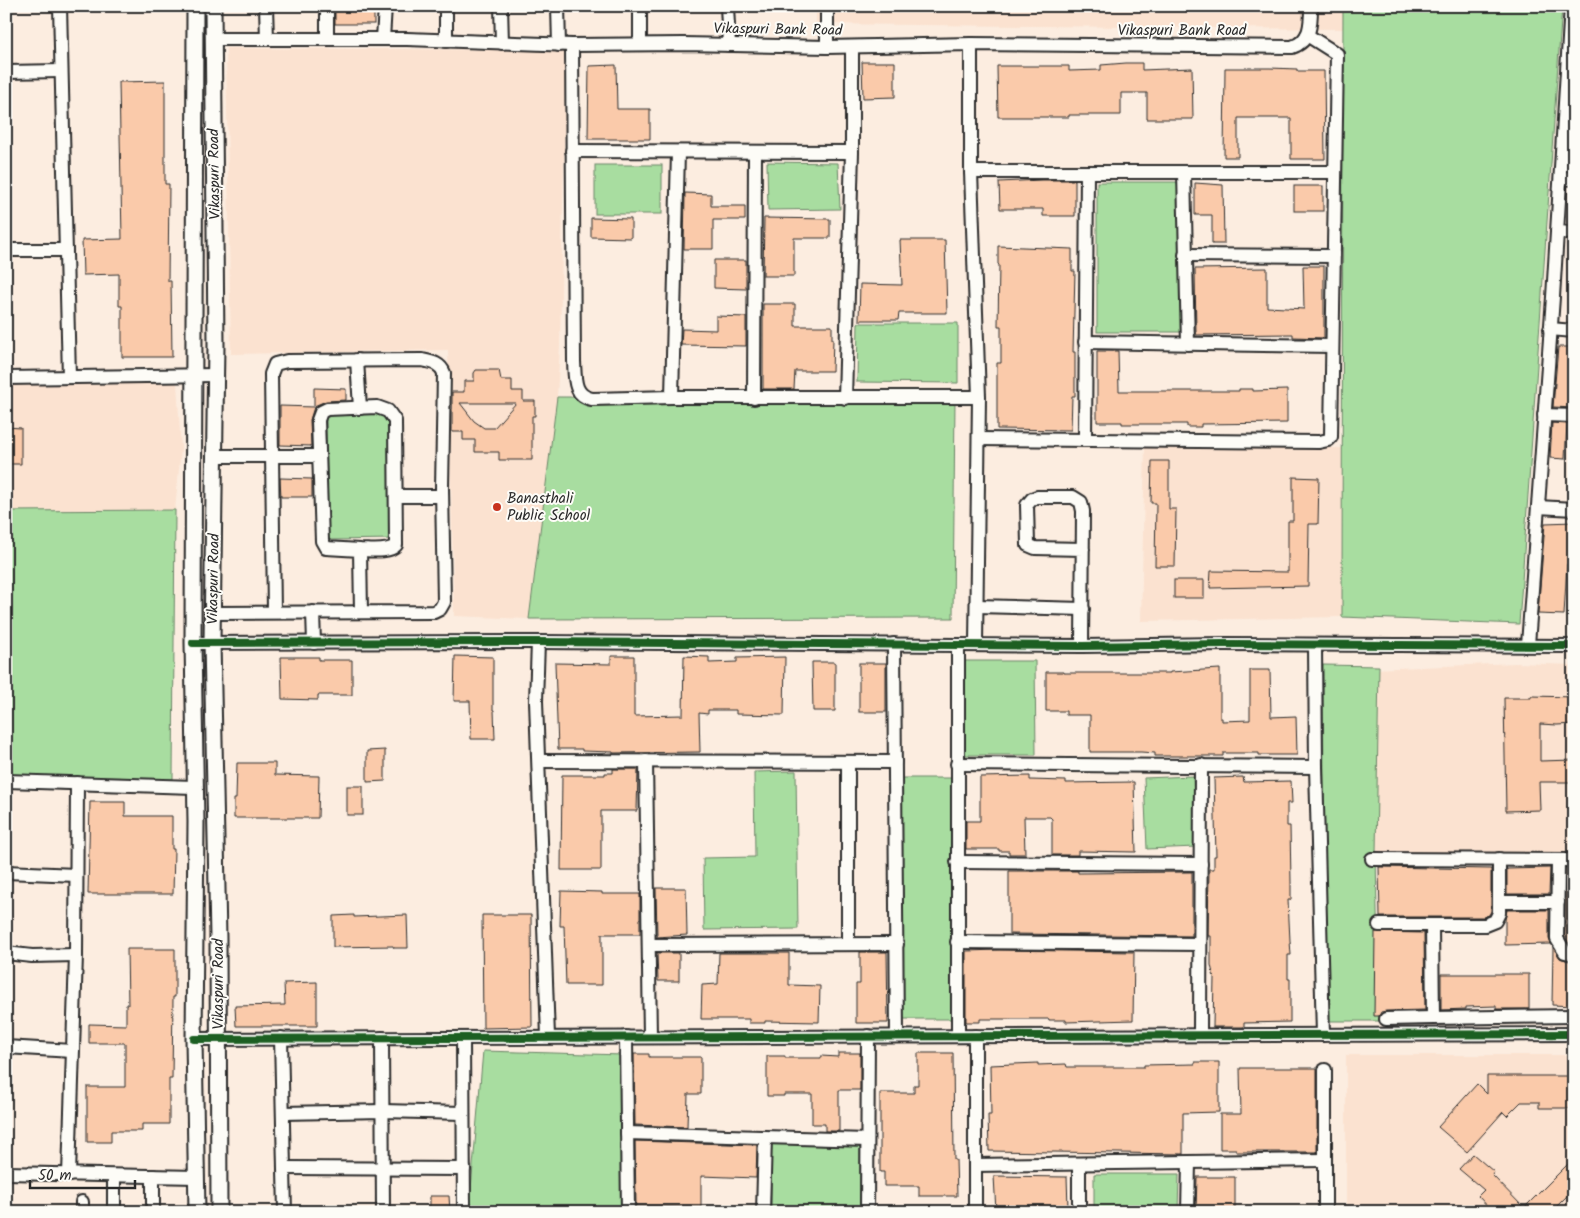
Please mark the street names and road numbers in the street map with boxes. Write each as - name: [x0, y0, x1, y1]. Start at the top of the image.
- street label: Vikaspuri Bank Road: [713, 17, 843, 43]
- street label: Vikaspuri Bank Road: [1118, 19, 1247, 43]
- street label: Vikaspuri Road: [202, 128, 228, 220]
- street label: Vikaspuri Road: [201, 533, 227, 625]
- street label: Vikaspuri Road: [207, 938, 231, 1030]

